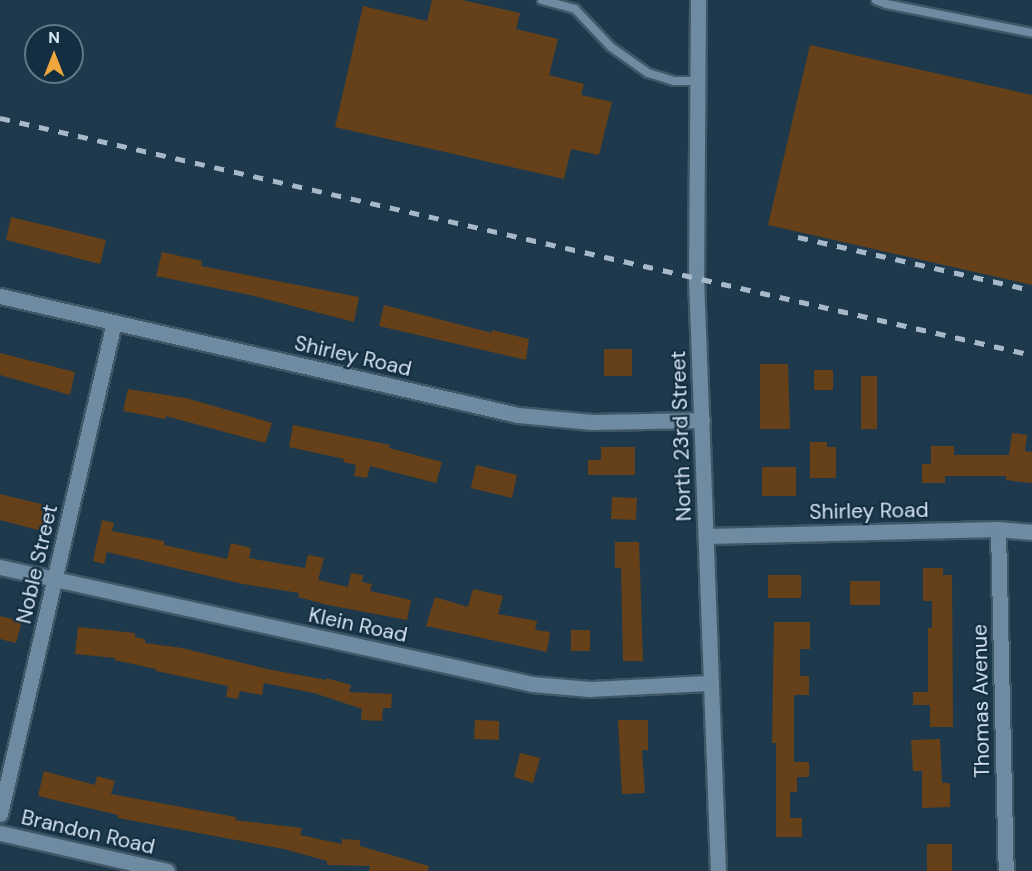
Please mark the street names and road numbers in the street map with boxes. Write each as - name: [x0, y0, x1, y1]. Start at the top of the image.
- street label: Shirley Road: [292, 330, 414, 382]
- street label: North 23rd Street: [665, 350, 697, 522]
- street label: Shirley Road: [809, 497, 929, 525]
- street label: Noble Street: [11, 502, 63, 626]
- street label: Klein Road: [306, 602, 410, 648]
- street label: Thomas Avenue: [967, 624, 995, 778]
- street label: Brandon Road: [19, 804, 157, 860]

